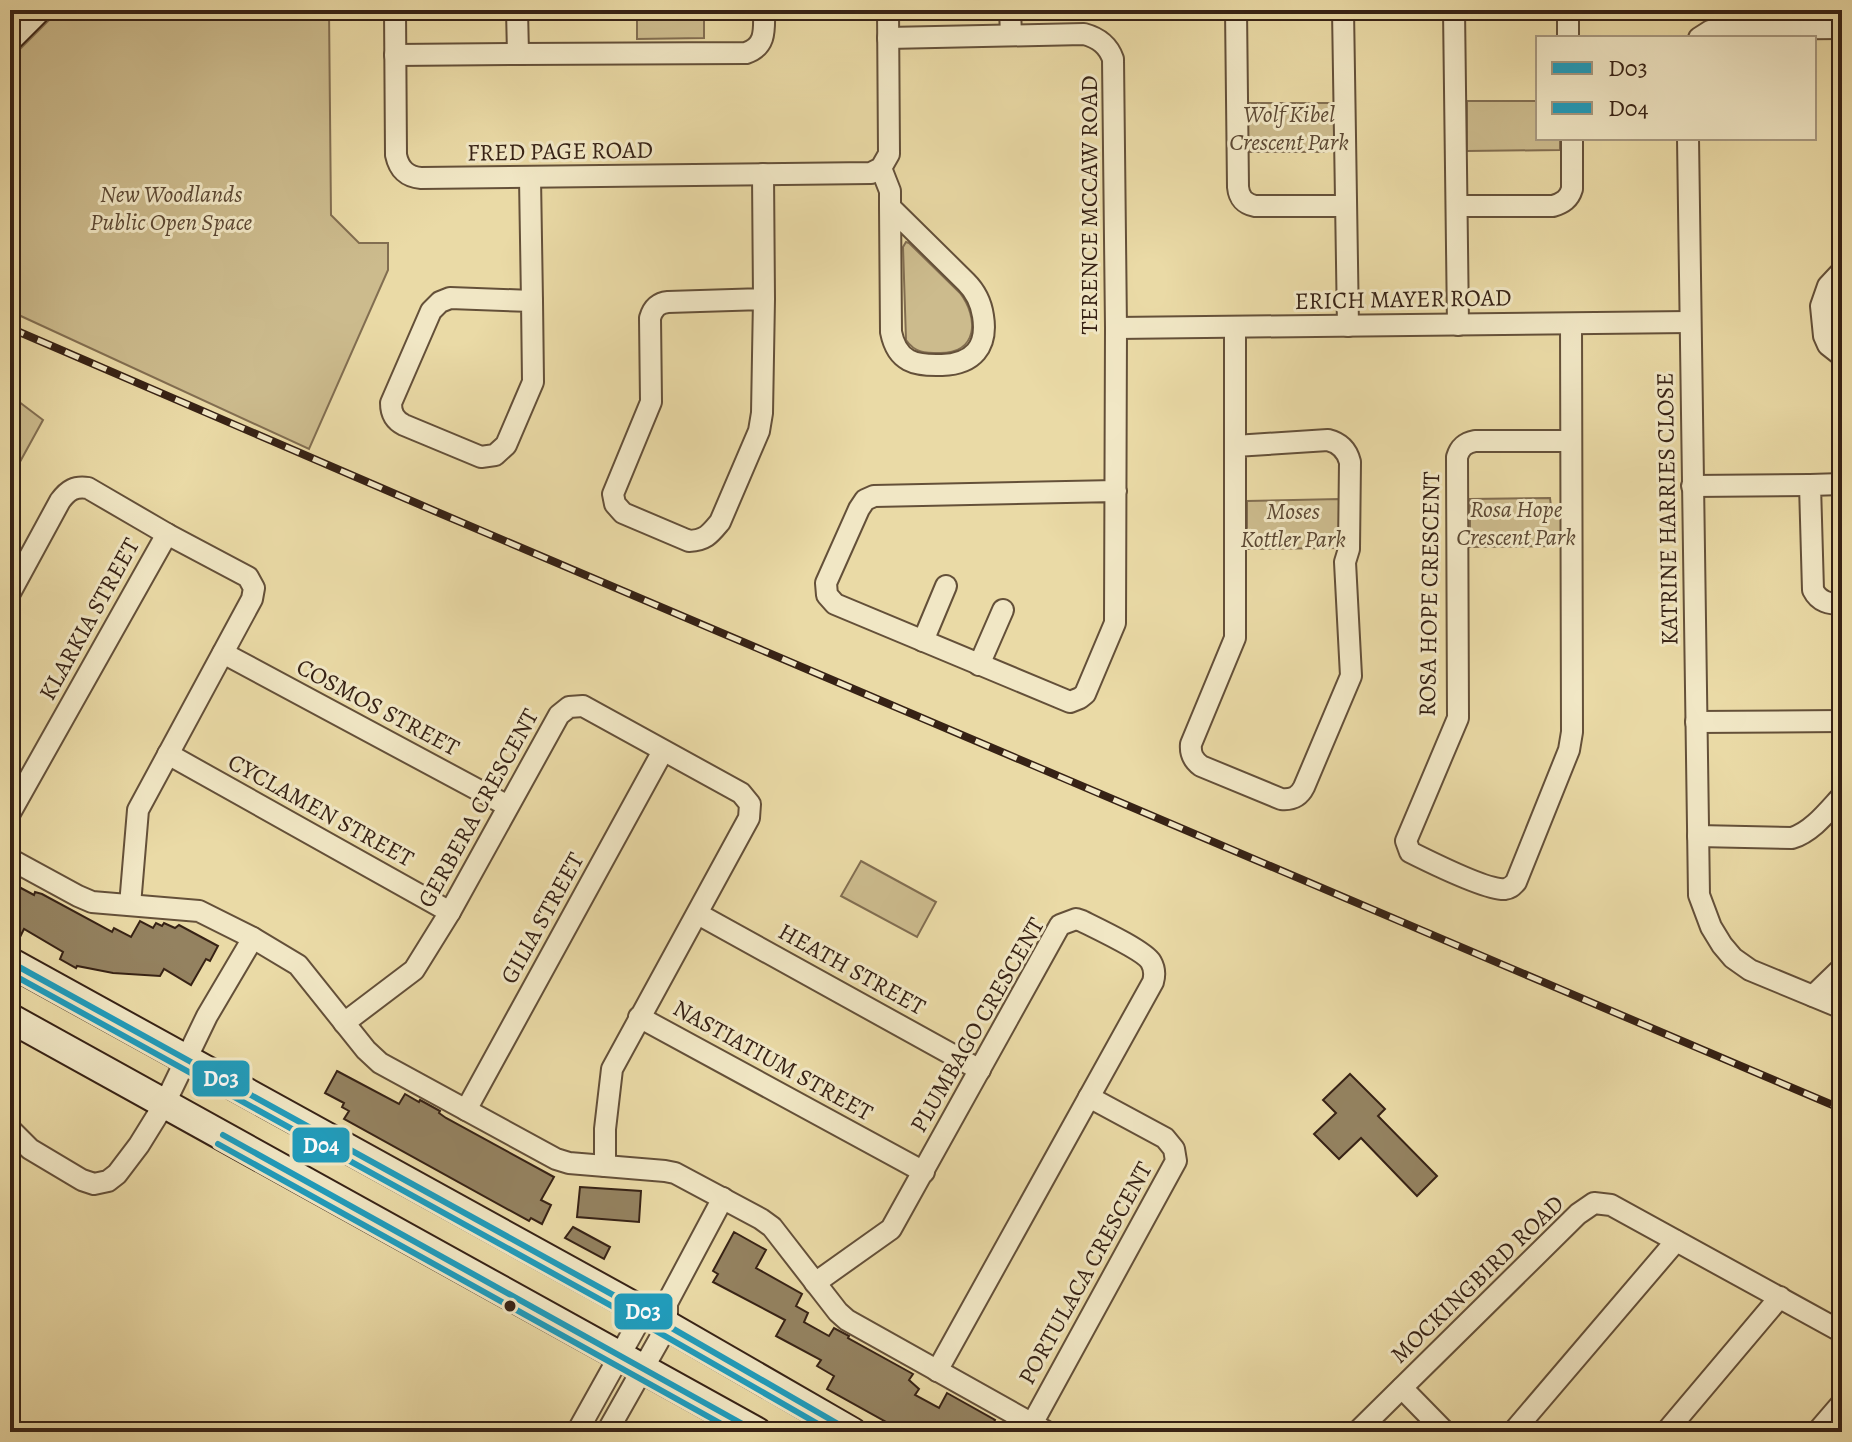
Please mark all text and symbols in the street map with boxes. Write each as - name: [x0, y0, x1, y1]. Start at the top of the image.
- legend: [1536, 36, 1816, 140]
- text: D03: [1608, 52, 1648, 84]
- street label: TERENCE MCCAW ROAD: [1073, 75, 1105, 335]
- text: D04: [1608, 92, 1649, 124]
- park label: Wolf Kibel Crescent Park: [1229, 98, 1349, 158]
- street label: FRED PAGE ROAD: [467, 133, 653, 169]
- park label: New Woodlands Public Open Space: [90, 178, 253, 238]
- street label: ERICH MAYER ROAD: [1294, 281, 1512, 317]
- street label: KATRINE HARRIES CLOSE: [1649, 372, 1685, 646]
- street label: ROSA HOPE CRESCENT: [1411, 471, 1447, 717]
- park label: Rosa Hope Crescent Park: [1456, 493, 1576, 553]
- park label: Moses Kottler Park: [1240, 495, 1346, 555]
- street label: KLARKIA STREET: [31, 532, 147, 706]
- street label: COSMOS STREET: [291, 651, 465, 763]
- street label: GERBERA CRESCENT: [410, 703, 546, 913]
- street label: CYCLAMEN STREET: [222, 746, 420, 874]
- street label: GILIA STREET: [493, 847, 591, 989]
- street label: PLUMBAGO CRESCENT: [902, 912, 1052, 1138]
- street label: HEATH STREET: [773, 915, 931, 1023]
- street label: NASTIATIUM STREET: [667, 992, 879, 1128]
- line badge: D03: [191, 1059, 251, 1098]
- text: D03: [203, 1064, 239, 1094]
- line badge: D04: [291, 1126, 351, 1164]
- text: D04: [303, 1131, 339, 1161]
- street label: PORTULACA CRESCENT: [1010, 1156, 1160, 1390]
- street label: MOCKINGBIRD ROAD: [1383, 1188, 1571, 1370]
- line badge: D03: [613, 1292, 674, 1331]
- text: D03: [625, 1297, 661, 1327]
- unlabelled marker: [502, 1298, 518, 1314]

